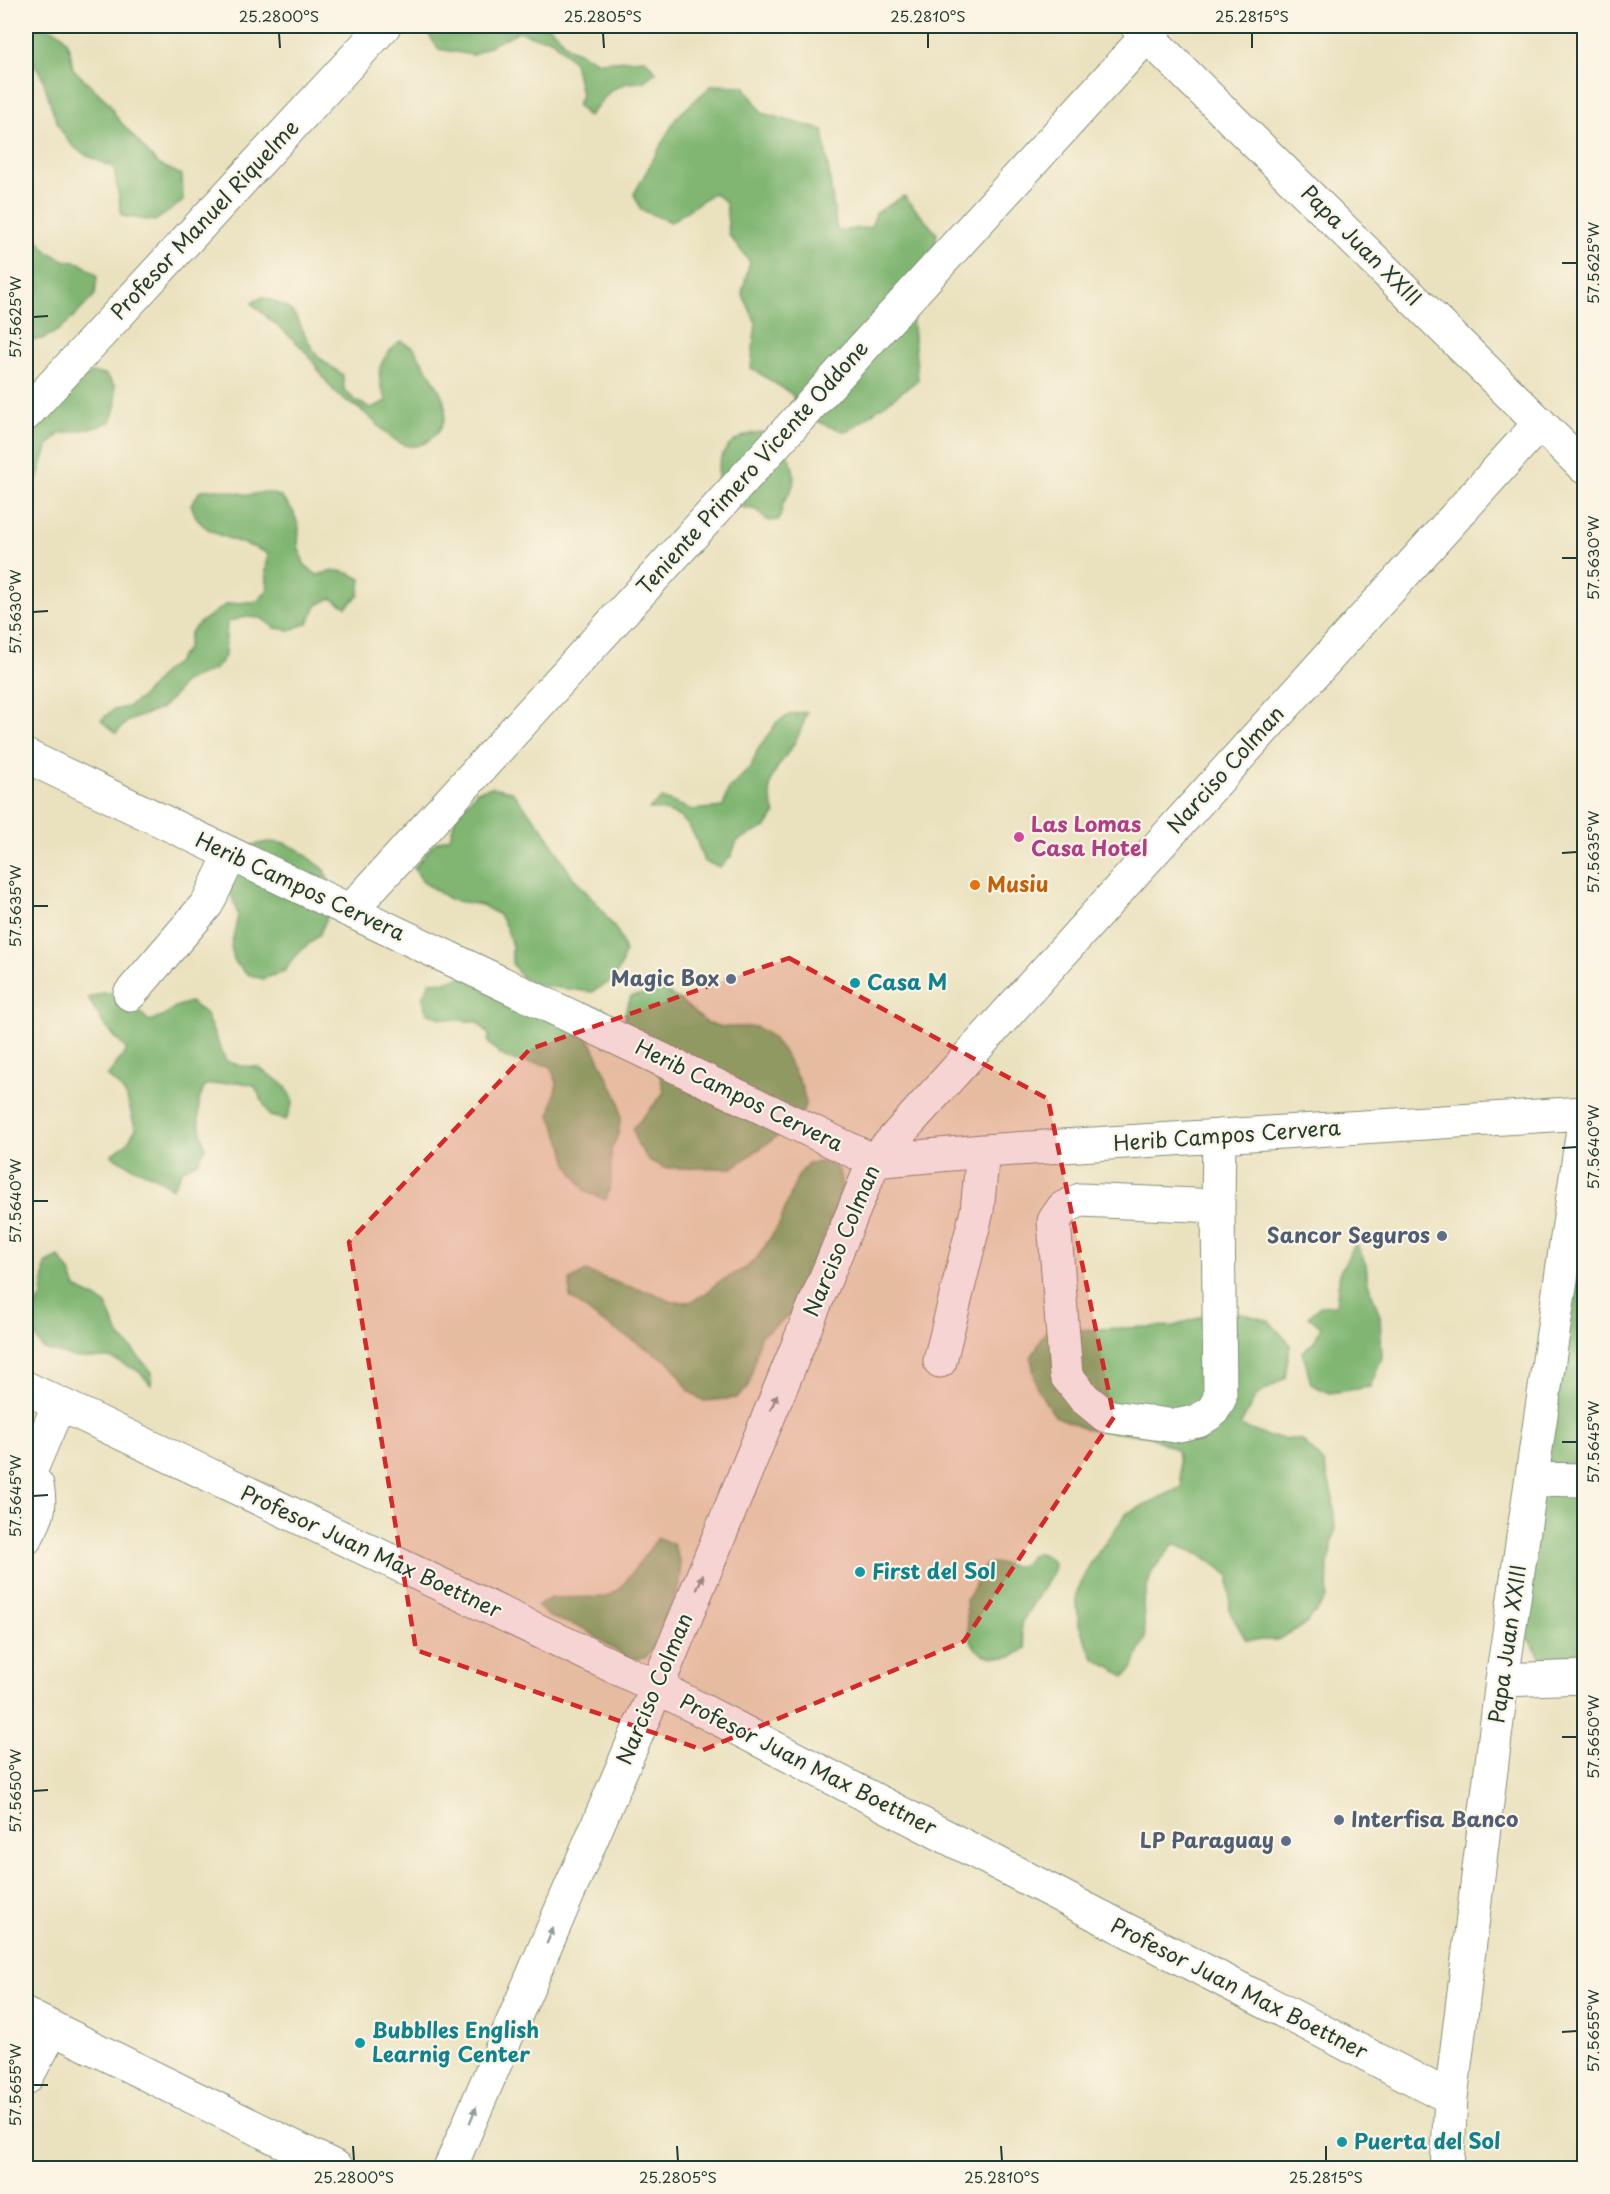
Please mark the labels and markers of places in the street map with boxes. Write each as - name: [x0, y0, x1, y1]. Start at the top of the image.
- place label: Las Lomas Casa Hotel: [1031, 807, 1147, 863]
- marker: Las Lomas Casa Hotel: [1012, 830, 1026, 844]
- place label: Musiu: [987, 867, 1049, 899]
- marker: Musiu: [968, 878, 982, 892]
- place label: Magic Box: [611, 961, 719, 993]
- place label: Casa M: [867, 965, 947, 997]
- marker: Magic Box: [724, 972, 738, 986]
- marker: Casa M: [848, 976, 862, 990]
- place label: Sancor Seguros: [1267, 1218, 1430, 1250]
- marker: Sancor Seguros: [1435, 1229, 1449, 1243]
- place label: First del Sol: [872, 1554, 996, 1586]
- marker: First del Sol: [853, 1565, 867, 1579]
- place label: Interfisa Banco: [1351, 1802, 1518, 1834]
- marker: Interfisa Banco: [1332, 1813, 1346, 1827]
- place label: LP Paraguay: [1140, 1823, 1274, 1855]
- marker: LP Paraguay: [1279, 1834, 1293, 1848]
- place label: Bubblles English Learnig Center: [372, 2013, 539, 2069]
- marker: Bubblles English Learnig Center: [353, 2036, 367, 2050]
- place label: Puerta del Sol: [1354, 2124, 1500, 2156]
- marker: Puerta del Sol: [1335, 2135, 1349, 2149]

